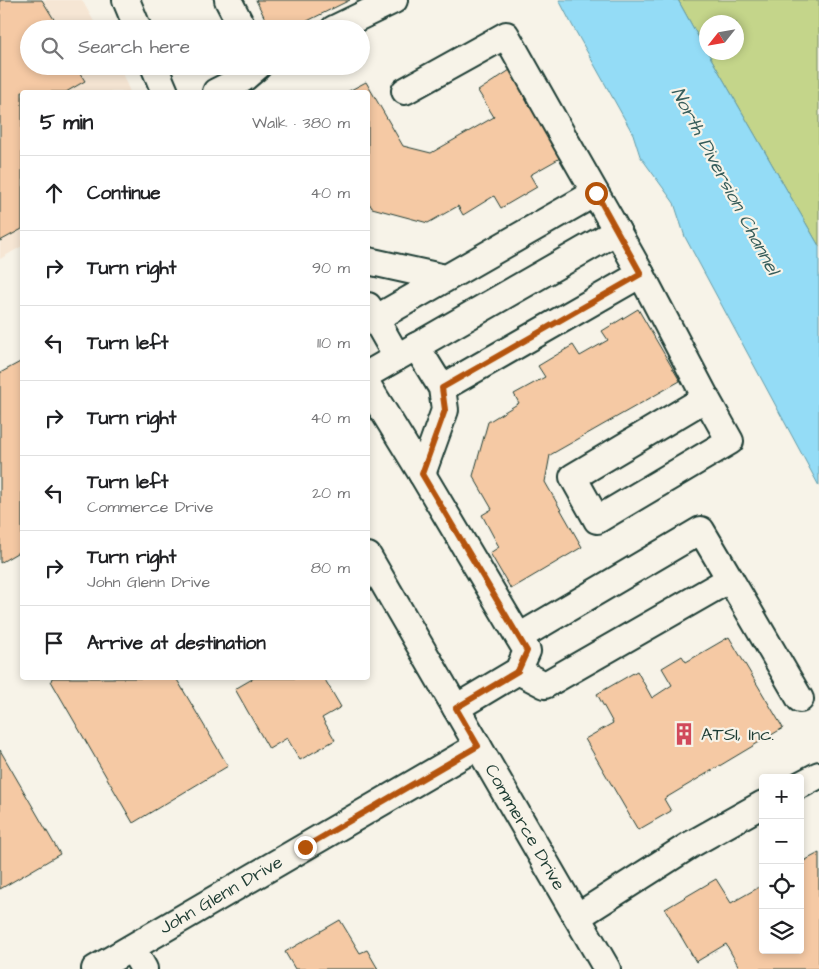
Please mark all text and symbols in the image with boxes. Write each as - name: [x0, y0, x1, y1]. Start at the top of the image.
- north arrow: [699, 15, 744, 60]
- search box: [20, 20, 370, 75]
- icon: search: [38, 34, 66, 62]
- text: Search here: [78, 34, 190, 61]
- water label: North Diversion Channel: [664, 83, 787, 282]
- text: 5 min: [40, 108, 93, 137]
- text: Walk · 380 m: [252, 112, 350, 134]
- icon: ahead: [40, 179, 68, 207]
- text: Continue: [87, 180, 161, 207]
- text: 40 m: [310, 182, 350, 204]
- route start: [585, 182, 608, 205]
- icon: right: [40, 254, 68, 282]
- text: Turn right: [87, 255, 176, 282]
- text: 90 m: [312, 257, 350, 279]
- icon: left: [40, 329, 68, 357]
- text: Turn left: [87, 330, 168, 357]
- text: 110 m: [317, 332, 350, 354]
- icon: right: [40, 404, 68, 432]
- text: Turn right: [87, 405, 176, 432]
- text: 40 m: [310, 407, 350, 429]
- text: Turn left: [87, 469, 168, 496]
- icon: left: [40, 479, 68, 507]
- text: 20 m: [312, 482, 350, 504]
- text: Commerce Drive: [87, 496, 213, 518]
- text: Turn right: [87, 544, 176, 571]
- icon: right: [40, 554, 68, 582]
- text: 80 m: [311, 557, 350, 579]
- text: John Glenn Drive: [87, 571, 210, 593]
- icon: arrive: [40, 629, 68, 657]
- text: Arrive at destination: [87, 630, 266, 657]
- building icon: ATSI, Inc.: [671, 721, 697, 747]
- place label: ATSI, Inc.: [701, 722, 774, 747]
- street label: Commerce Drive: [479, 759, 572, 895]
- map controls: [759, 774, 804, 954]
- button: +: [759, 774, 804, 819]
- button: −: [759, 819, 804, 864]
- route end: [294, 836, 317, 859]
- street label: John Glenn Drive: [155, 849, 287, 940]
- button: locate: [759, 864, 804, 909]
- button: layers: [759, 909, 804, 954]

